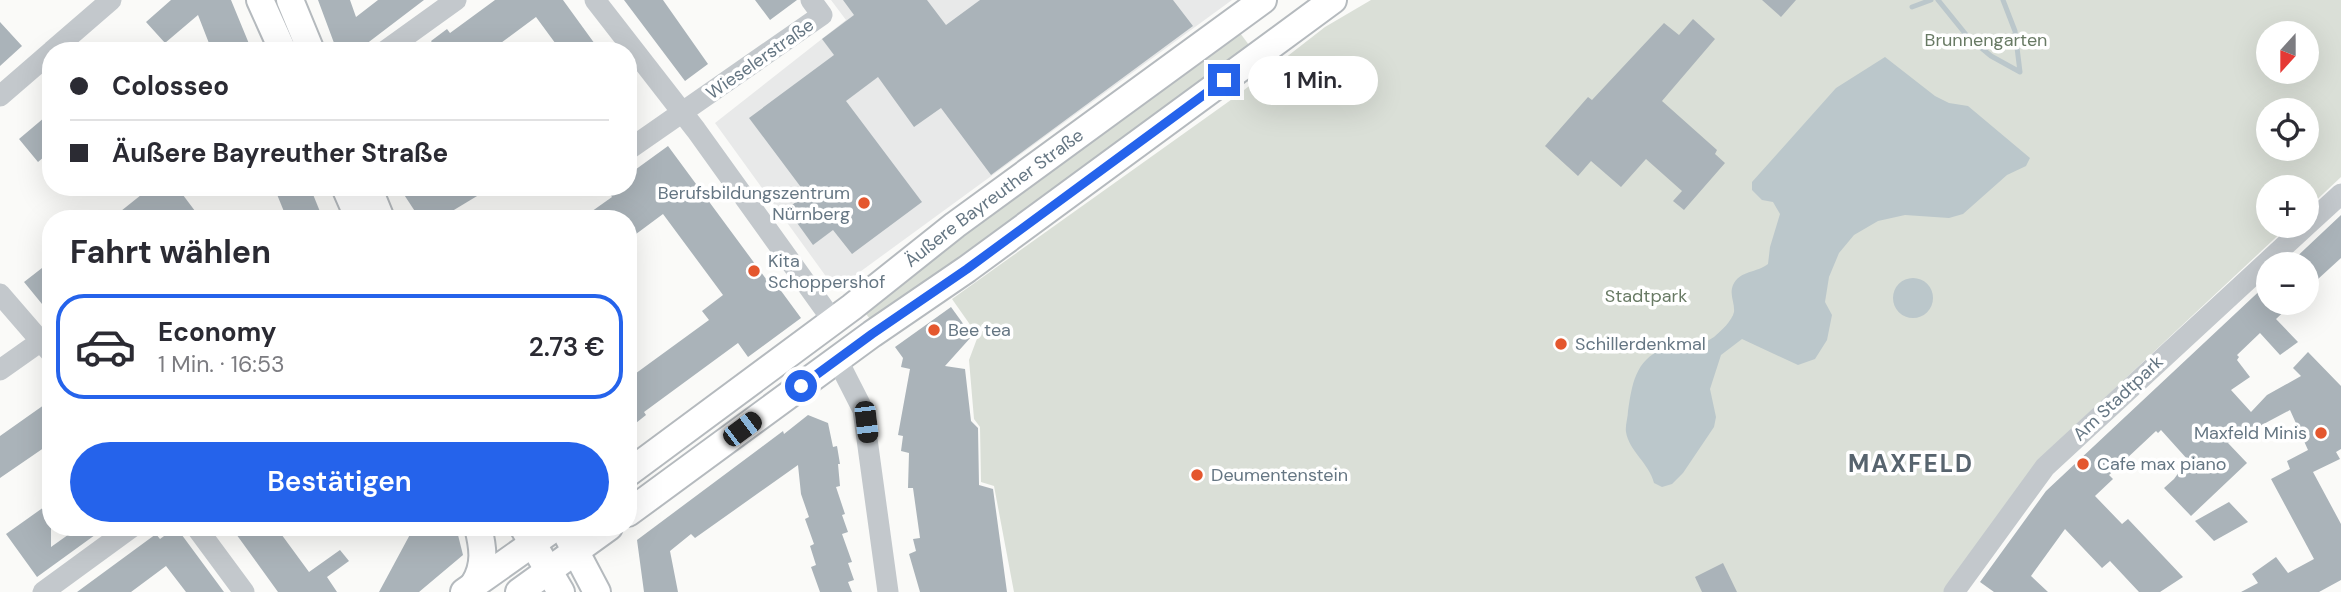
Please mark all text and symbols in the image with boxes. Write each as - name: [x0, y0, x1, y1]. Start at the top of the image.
- street label: Wieselerstraße: [701, 13, 819, 105]
- north arrow: [2256, 21, 2319, 84]
- map controls: [2256, 21, 2319, 315]
- park label: Brunnengarten: [1925, 28, 2047, 52]
- callout: 1 Min.: [1248, 56, 1378, 104]
- route end: [1208, 64, 1240, 96]
- text: 1 Min.: [1283, 65, 1343, 95]
- text: Colosseo: [112, 69, 229, 103]
- button: locate: [2256, 98, 2319, 161]
- street label: Äußere Bayreuther Straße: [900, 123, 1088, 273]
- text: Äußere Bayreuther Straße: [112, 136, 448, 170]
- button: +: [2256, 175, 2319, 238]
- place label: Berufsbildungszentrum Nürnberg: [658, 181, 850, 226]
- marker: Berufsbildungszentrum Nürnberg: [856, 195, 872, 211]
- text: Fahrt wählen: [70, 231, 271, 273]
- place label: Kita Schoppershof: [768, 249, 885, 294]
- button: −: [2256, 252, 2319, 315]
- marker: Kita Schoppershof: [746, 263, 762, 279]
- park label: Stadtpark: [1605, 284, 1687, 308]
- icon: car: [74, 315, 137, 378]
- text: Economy: [158, 315, 276, 349]
- place label: Bee tea: [948, 318, 1011, 342]
- marker: Bee tea: [926, 322, 942, 338]
- text: 2.73 €: [529, 330, 605, 364]
- place label: Schillerdenkmal: [1575, 332, 1706, 356]
- marker: Schillerdenkmal: [1553, 336, 1569, 352]
- text: 1 Min. · 16:53: [158, 349, 285, 379]
- street label: Am Stadtpark: [2068, 350, 2168, 446]
- route start: [785, 370, 817, 402]
- car: [854, 400, 879, 444]
- car: [719, 408, 766, 450]
- place label: Maxfeld Minis: [2194, 421, 2307, 445]
- marker: Maxfeld Minis: [2313, 425, 2329, 441]
- button: Bestätigen: [70, 442, 609, 522]
- district label: MAXFELD: [1848, 448, 1974, 479]
- place label: Cafe max piano: [2097, 452, 2226, 476]
- marker: Cafe max piano: [2075, 456, 2091, 472]
- place label: Deumentenstein: [1211, 463, 1348, 487]
- marker: Deumentenstein: [1189, 467, 1205, 483]

